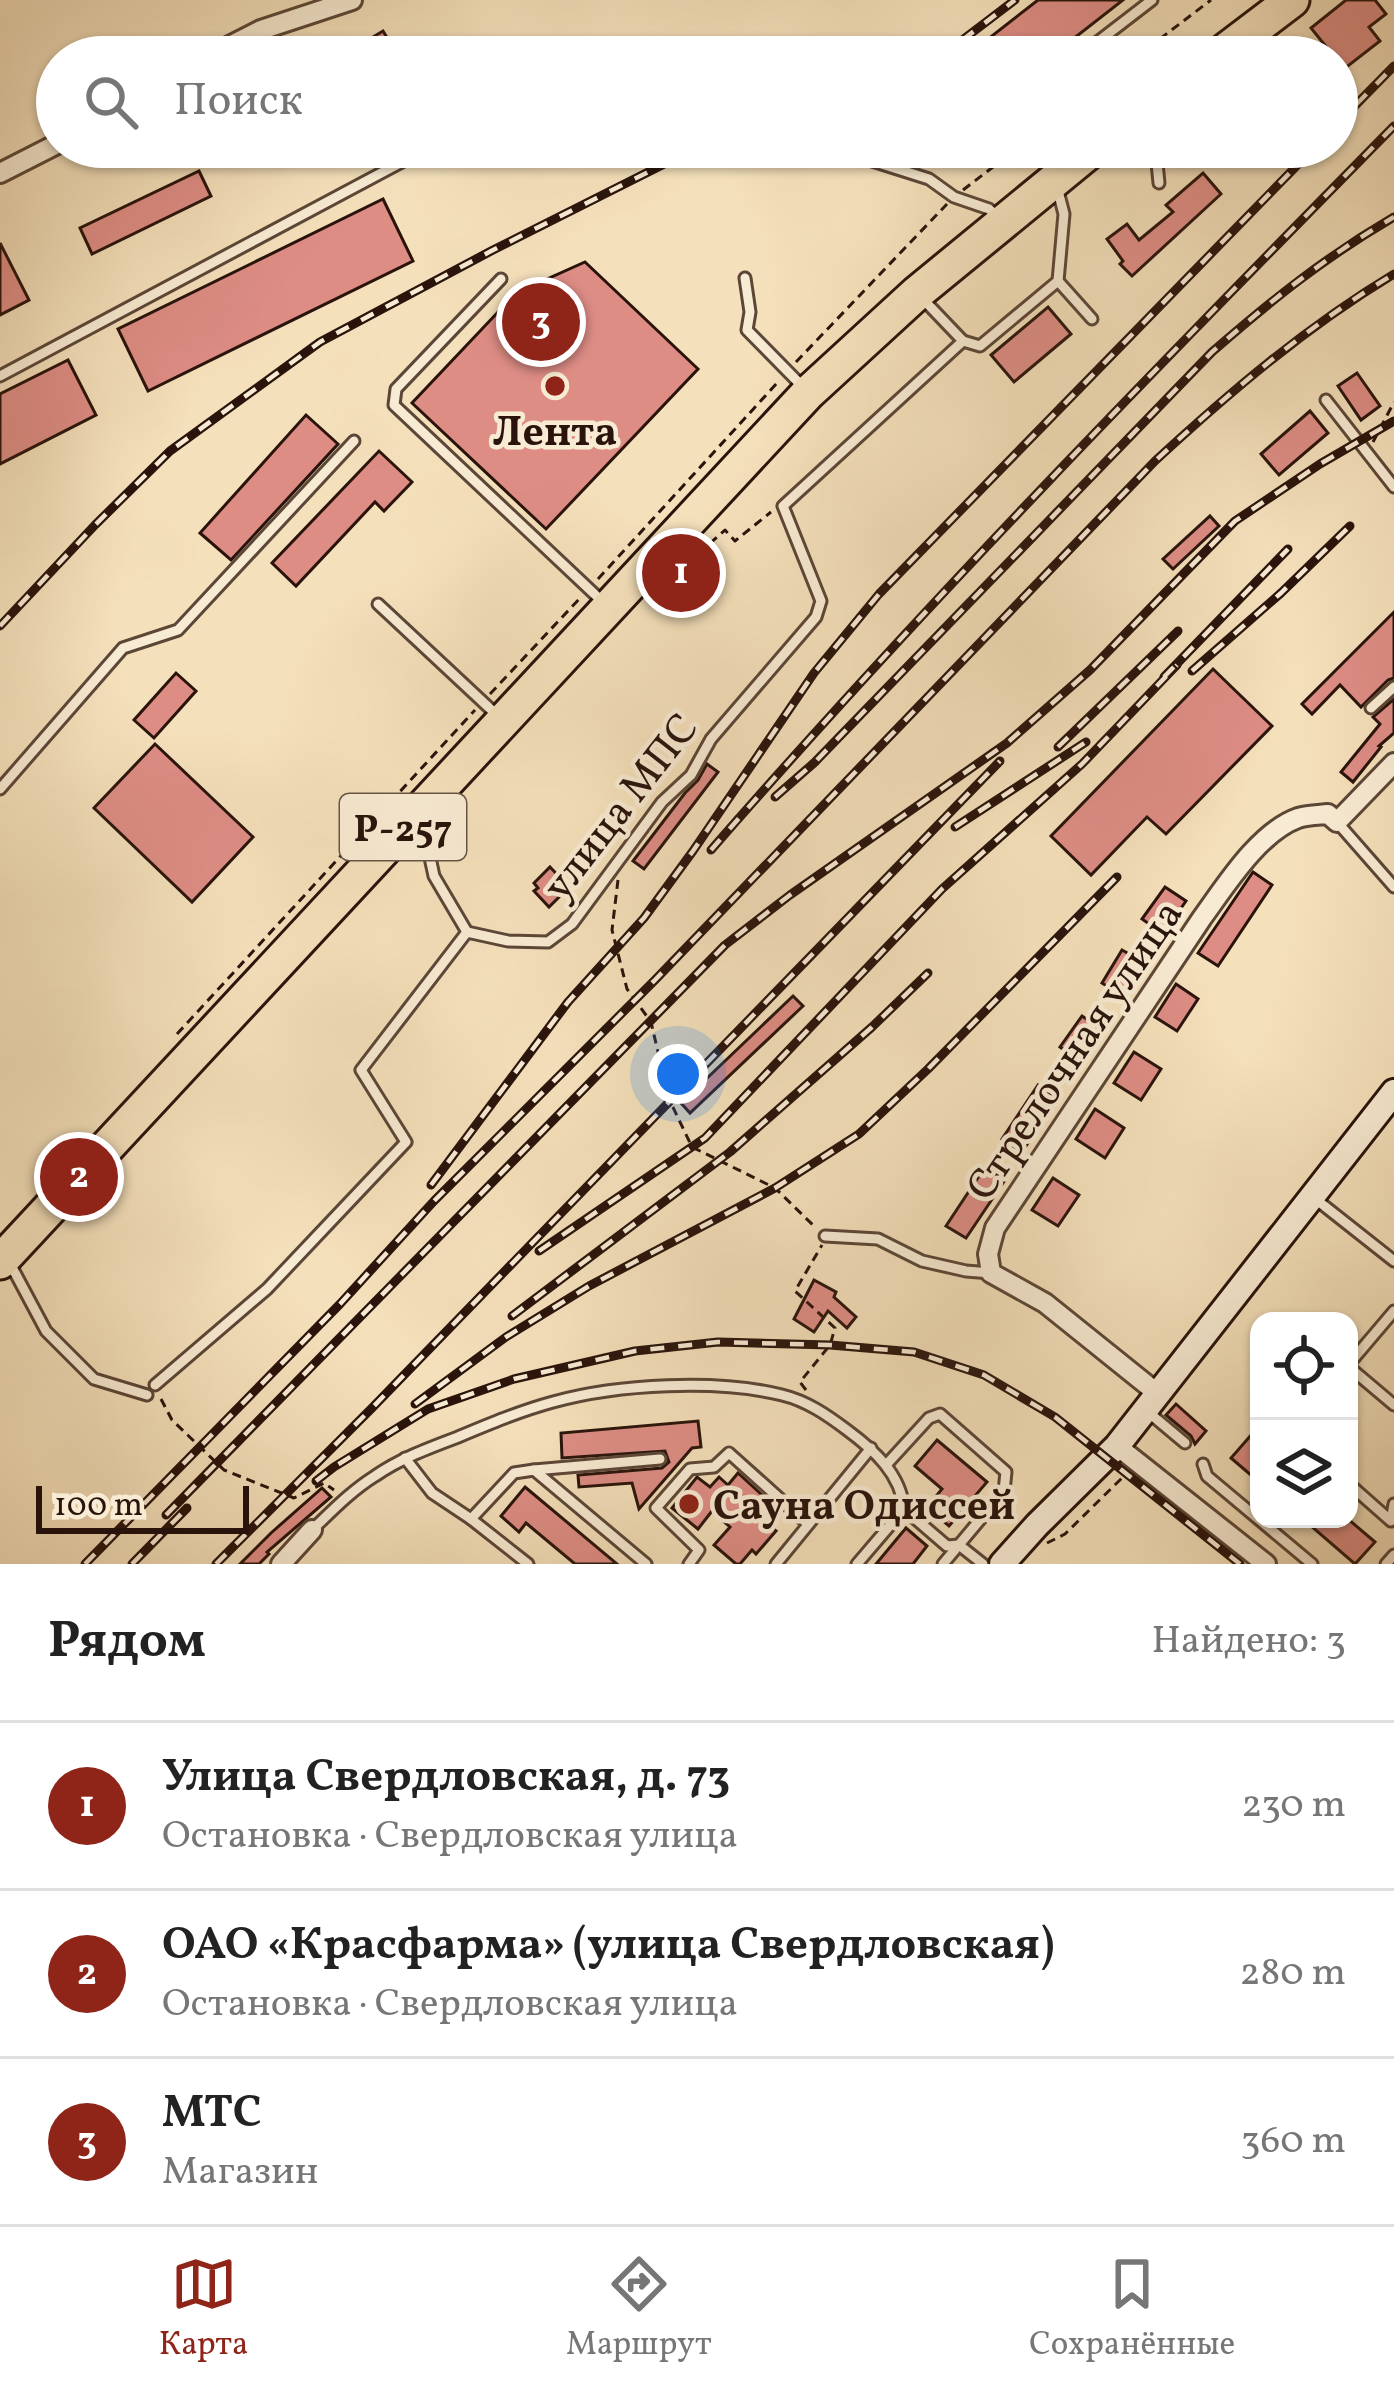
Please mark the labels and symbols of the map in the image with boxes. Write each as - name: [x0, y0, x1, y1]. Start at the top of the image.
- pin: 3: [502, 277, 580, 367]
- marker: Лента: [542, 373, 568, 399]
- place label: Лента: [493, 405, 617, 464]
- pin: 1: [642, 528, 720, 618]
- street label: улица МПС: [531, 703, 714, 915]
- road number: Р-257: [340, 794, 466, 860]
- street label: Стрелочная улица: [954, 889, 1199, 1214]
- your location: [648, 1044, 708, 1104]
- pin: 2: [40, 1132, 118, 1222]
- place label: Сауна Одиссей: [713, 1479, 1015, 1538]
- scale bar: [36, 1480, 249, 1533]
- marker: Сауна Одиссей: [676, 1491, 702, 1517]

